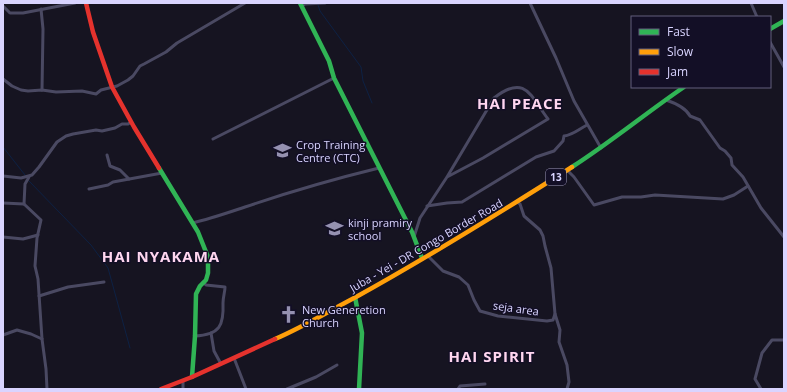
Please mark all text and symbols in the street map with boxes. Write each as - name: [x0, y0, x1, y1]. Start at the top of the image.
- legend: [631, 16, 771, 88]
- text: Fast: [667, 23, 690, 40]
- text: Slow: [667, 43, 694, 60]
- text: Jam: [666, 63, 688, 80]
- district label: HAI PEACE: [477, 93, 563, 113]
- place label: Crop Training Centre (CTC): [296, 137, 365, 165]
- school or university icon: Crop Training Centre (CTC): [273, 140, 293, 160]
- road number: 13: [546, 169, 566, 185]
- street label: Juba - Yei - DR Congo Border Road: [346, 195, 505, 296]
- place label: kinji pramiry school: [348, 215, 413, 243]
- school or university icon: kinji pramiry school: [325, 218, 345, 238]
- district label: HAI NYAKAMA: [102, 246, 220, 266]
- street label: seja area: [492, 297, 540, 319]
- place label: New Generetion Church: [302, 302, 386, 330]
- church icon: New Generetion Church: [279, 305, 299, 325]
- district label: HAI SPIRIT: [449, 346, 535, 366]

